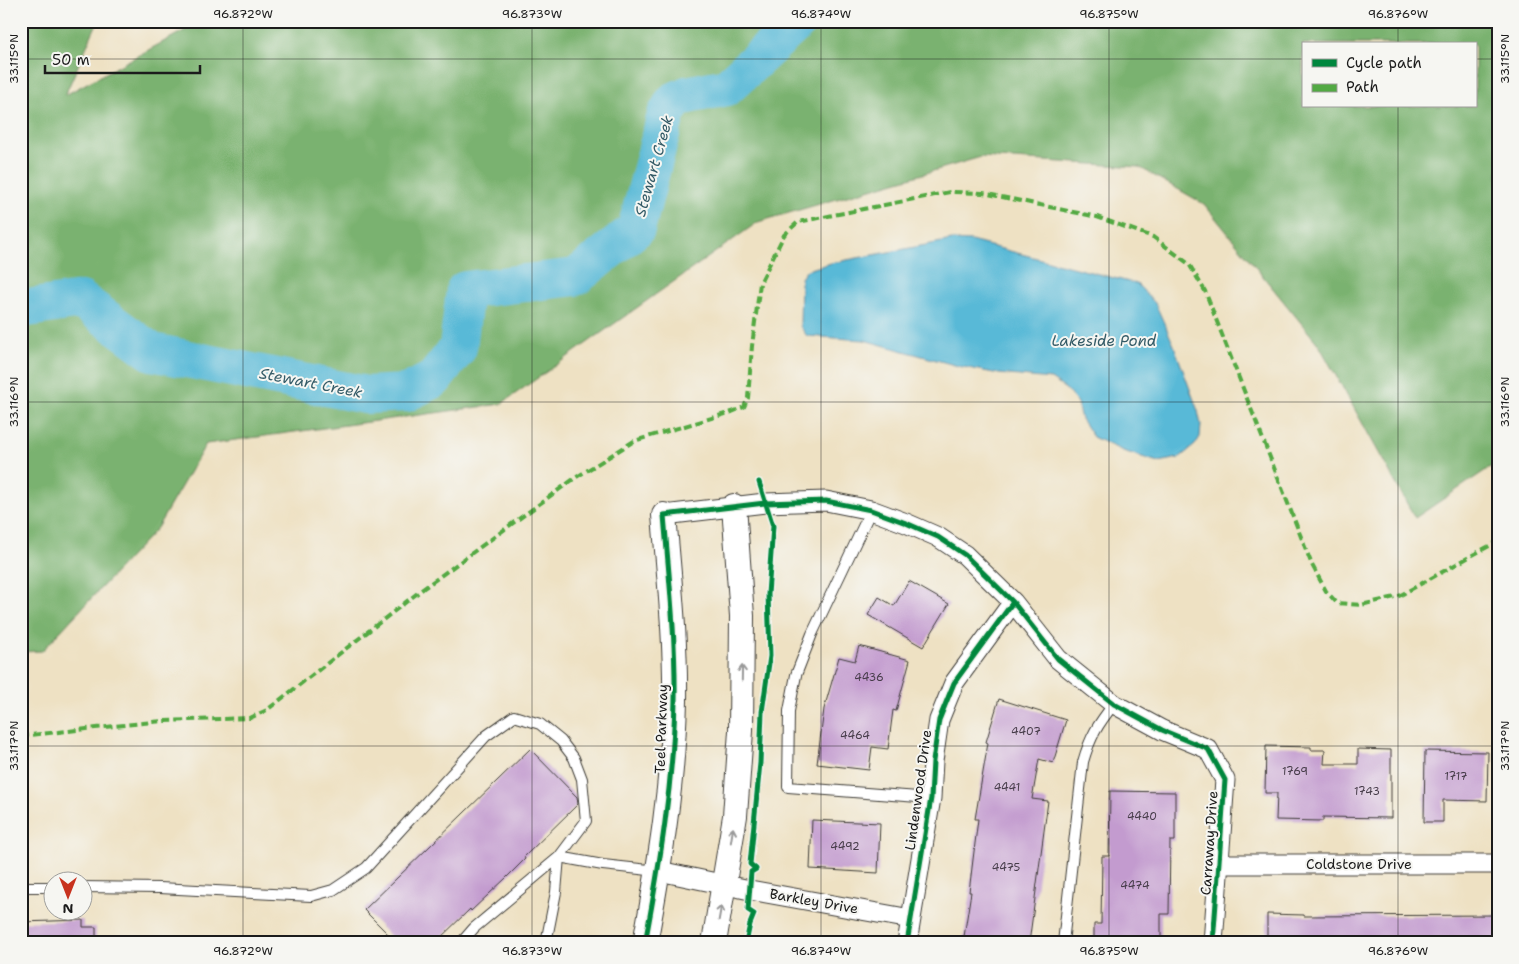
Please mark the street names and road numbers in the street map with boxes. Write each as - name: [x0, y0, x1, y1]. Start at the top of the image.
- street label: Teel Parkway: [650, 684, 672, 774]
- street label: Lindenwood Drive: [901, 728, 935, 851]
- street label: Carraway Drive: [1196, 790, 1222, 896]
- street label: Coldstone Drive: [1306, 855, 1412, 873]
- street label: Barkley Drive: [768, 884, 860, 918]

